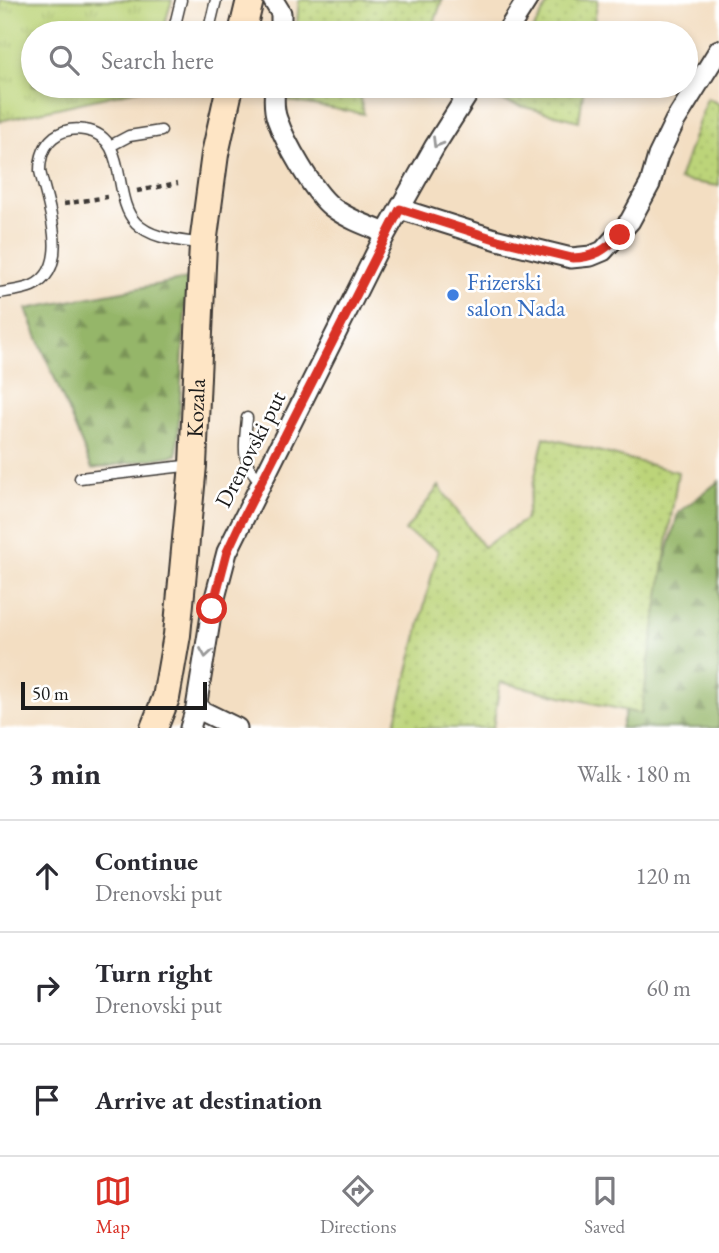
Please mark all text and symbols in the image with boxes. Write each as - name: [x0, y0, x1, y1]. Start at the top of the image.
- search box: [21, 21, 698, 98]
- icon: search: [45, 41, 83, 79]
- text: Search here: [101, 43, 214, 77]
- one-way arrow: [432, 136, 445, 149]
- route end: [604, 219, 635, 250]
- place label: Frizerski salon Nada: [467, 267, 566, 323]
- marker: Frizerski salon Nada: [445, 287, 461, 303]
- street label: Kozala: [179, 377, 212, 438]
- street label: Drenovski put: [208, 385, 293, 512]
- route start: [196, 593, 227, 624]
- one-way arrow: [198, 647, 213, 659]
- scale bar: [21, 679, 206, 711]
- text: 50 m: [32, 681, 69, 706]
- text: 3 min: [28, 754, 101, 793]
- text: Walk · 180 m: [577, 759, 691, 789]
- text: Continue: [95, 844, 198, 878]
- icon: ahead: [28, 857, 66, 895]
- text: 120 m: [635, 861, 691, 891]
- text: Drenovski put: [95, 878, 222, 908]
- text: Turn right: [95, 956, 213, 990]
- icon: right: [28, 969, 66, 1007]
- text: 60 m: [646, 973, 691, 1003]
- text: Drenovski put: [95, 990, 222, 1020]
- icon: arrive: [28, 1081, 66, 1119]
- text: Arrive at destination: [95, 1083, 322, 1117]
- tab: Map: [94, 1172, 132, 1239]
- tab: Directions: [320, 1172, 396, 1239]
- tab: Saved: [584, 1172, 625, 1239]

